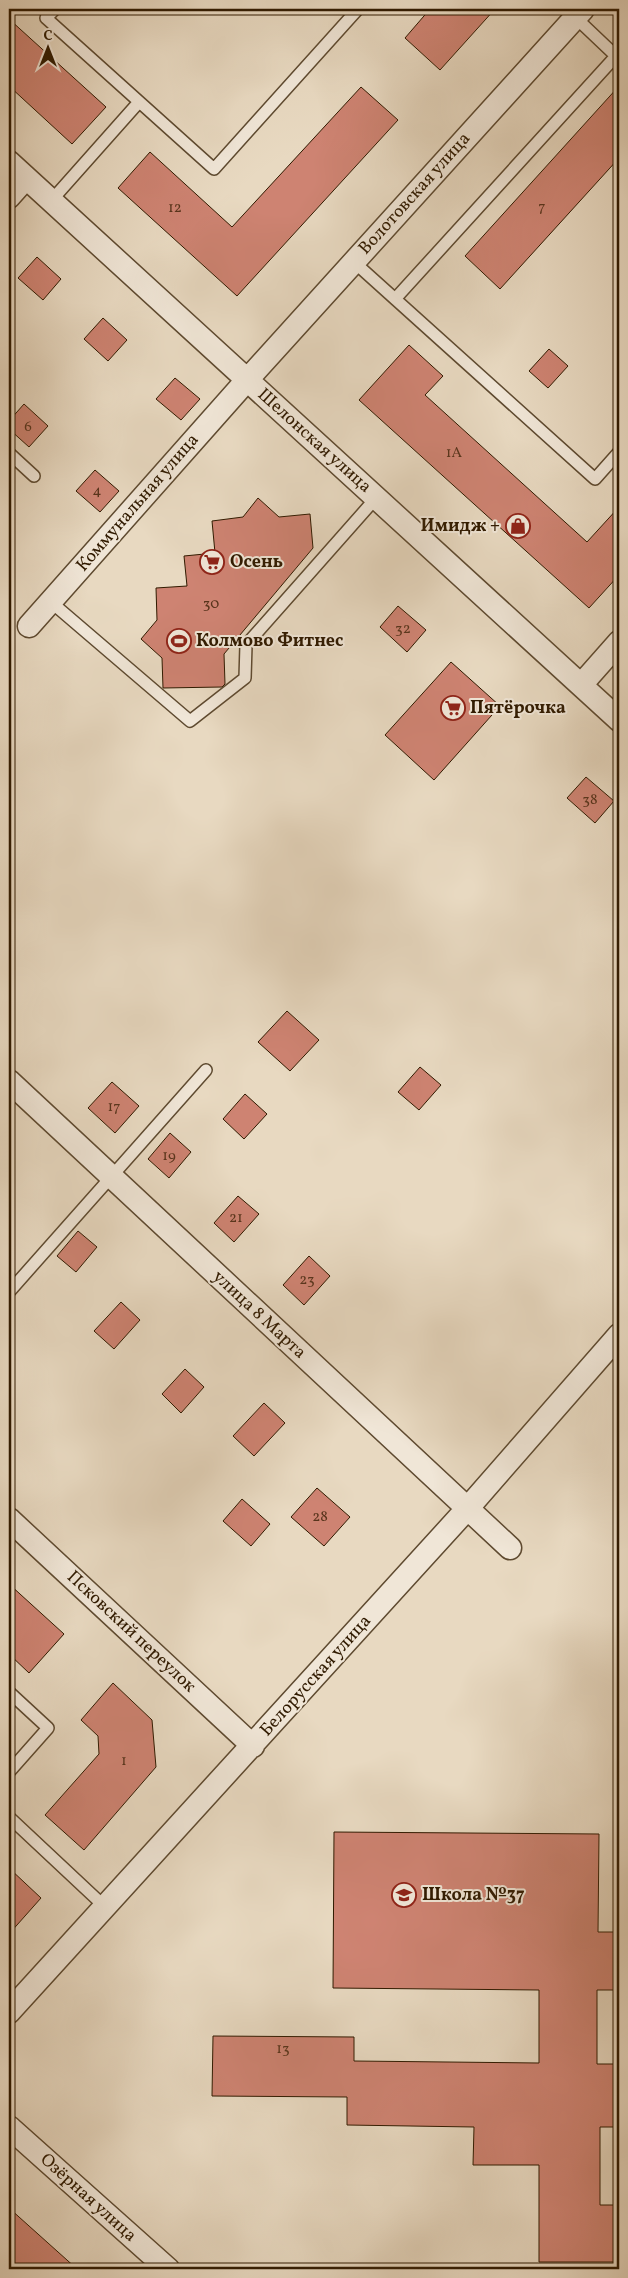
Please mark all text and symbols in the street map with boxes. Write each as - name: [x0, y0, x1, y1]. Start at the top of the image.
- north arrow: [22, 22, 72, 72]
- text: С: [43, 27, 53, 46]
- street label: Волотовская улица: [353, 127, 477, 261]
- house number: 7: [538, 197, 546, 218]
- house number: 12: [168, 198, 182, 219]
- street label: Шелонская улица: [251, 383, 377, 499]
- house number: 6: [24, 417, 32, 438]
- street label: Коммунальная улица: [71, 428, 205, 578]
- house number: 1А: [446, 443, 463, 464]
- house number: 4: [93, 481, 102, 502]
- shop icon: Имидж +: [505, 513, 531, 539]
- place label: Имидж +: [421, 514, 500, 539]
- supermarket icon: Осень: [199, 549, 225, 575]
- place label: Осень: [230, 550, 283, 575]
- house number: 30: [203, 594, 219, 615]
- house number: 32: [395, 619, 411, 640]
- sports icon: Колмово Фитнес: [166, 628, 192, 654]
- place label: Колмово Фитнес: [196, 629, 343, 654]
- supermarket icon: Пятёрочка: [440, 695, 466, 721]
- place label: Пятёрочка: [470, 696, 566, 721]
- house number: 38: [582, 790, 598, 811]
- house number: 17: [107, 1097, 121, 1118]
- house number: 19: [162, 1146, 176, 1167]
- house number: 21: [229, 1208, 243, 1229]
- street label: улица 8 Марта: [207, 1265, 311, 1365]
- house number: 23: [299, 1270, 315, 1291]
- house number: 28: [312, 1507, 328, 1528]
- street label: Псковский переулок: [61, 1565, 201, 1699]
- street label: Белорусская улица: [255, 1610, 377, 1742]
- house number: 1: [121, 1751, 127, 1772]
- school or university icon: Школа №37: [391, 1882, 417, 1908]
- place label: Школа №37: [422, 1883, 525, 1908]
- house number: 13: [276, 2039, 290, 2060]
- street label: Озёрная улица: [34, 2148, 142, 2248]

